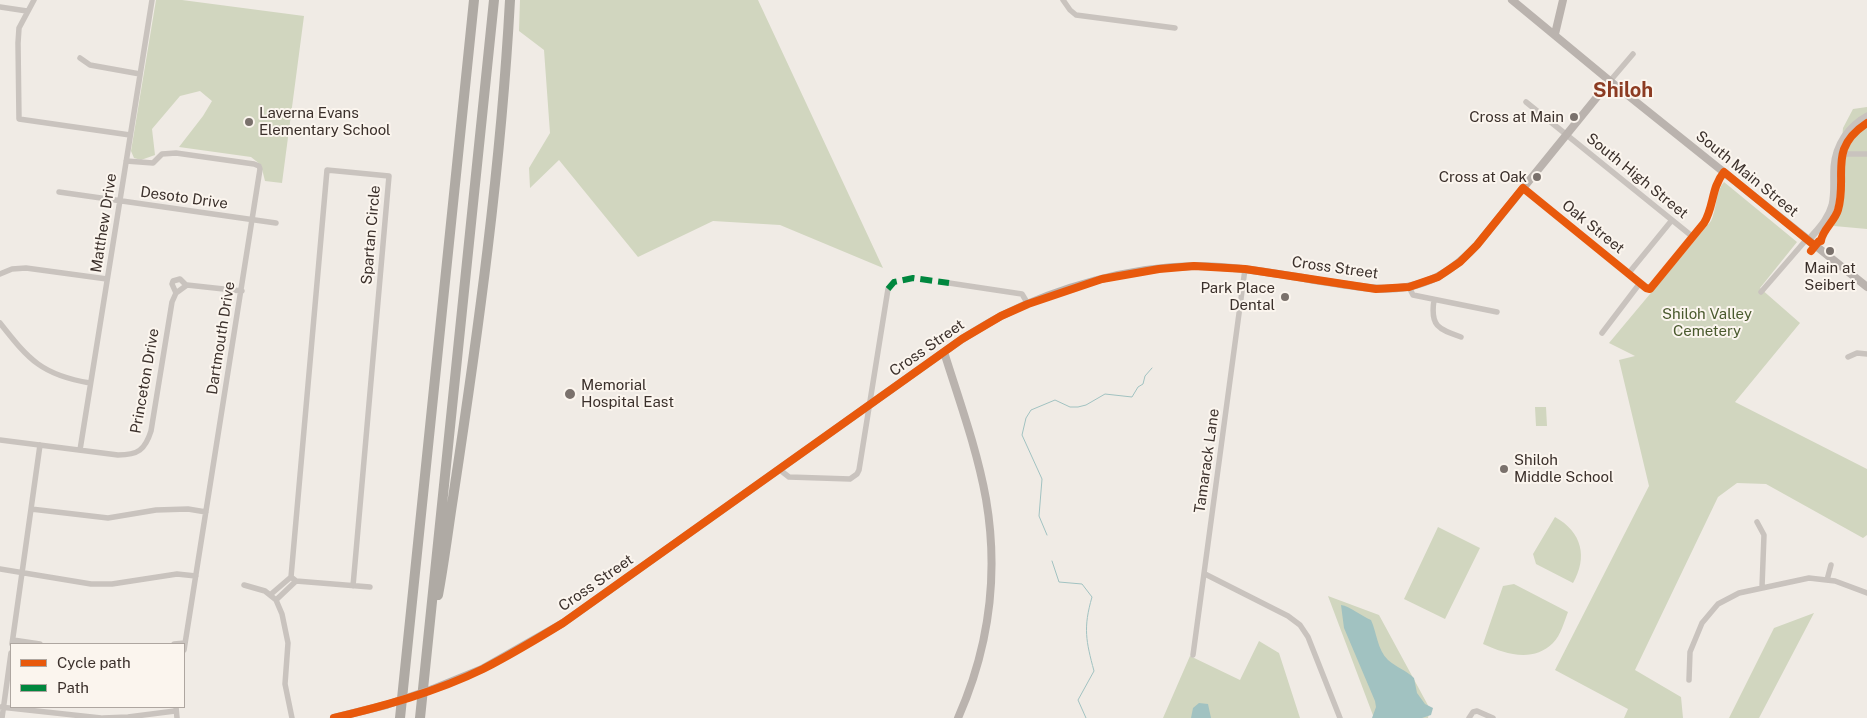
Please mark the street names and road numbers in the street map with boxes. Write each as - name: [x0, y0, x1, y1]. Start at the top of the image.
- street label: South Main Street: [1692, 127, 1802, 221]
- street label: South High Street: [1582, 129, 1692, 223]
- street label: Matthew Drive: [87, 172, 121, 274]
- street label: Desoto Drive: [139, 183, 229, 213]
- street label: Spartan Circle: [358, 185, 384, 285]
- street label: Oak Street: [1558, 196, 1628, 258]
- street label: Cross Street: [1291, 253, 1379, 283]
- street label: Dartmouth Drive: [203, 280, 239, 396]
- street label: Cross Street: [886, 316, 968, 380]
- street label: Princeton Drive: [127, 327, 163, 435]
- street label: Tamarack Lane: [1191, 408, 1223, 514]
- street label: Cross Street: [555, 551, 637, 615]

